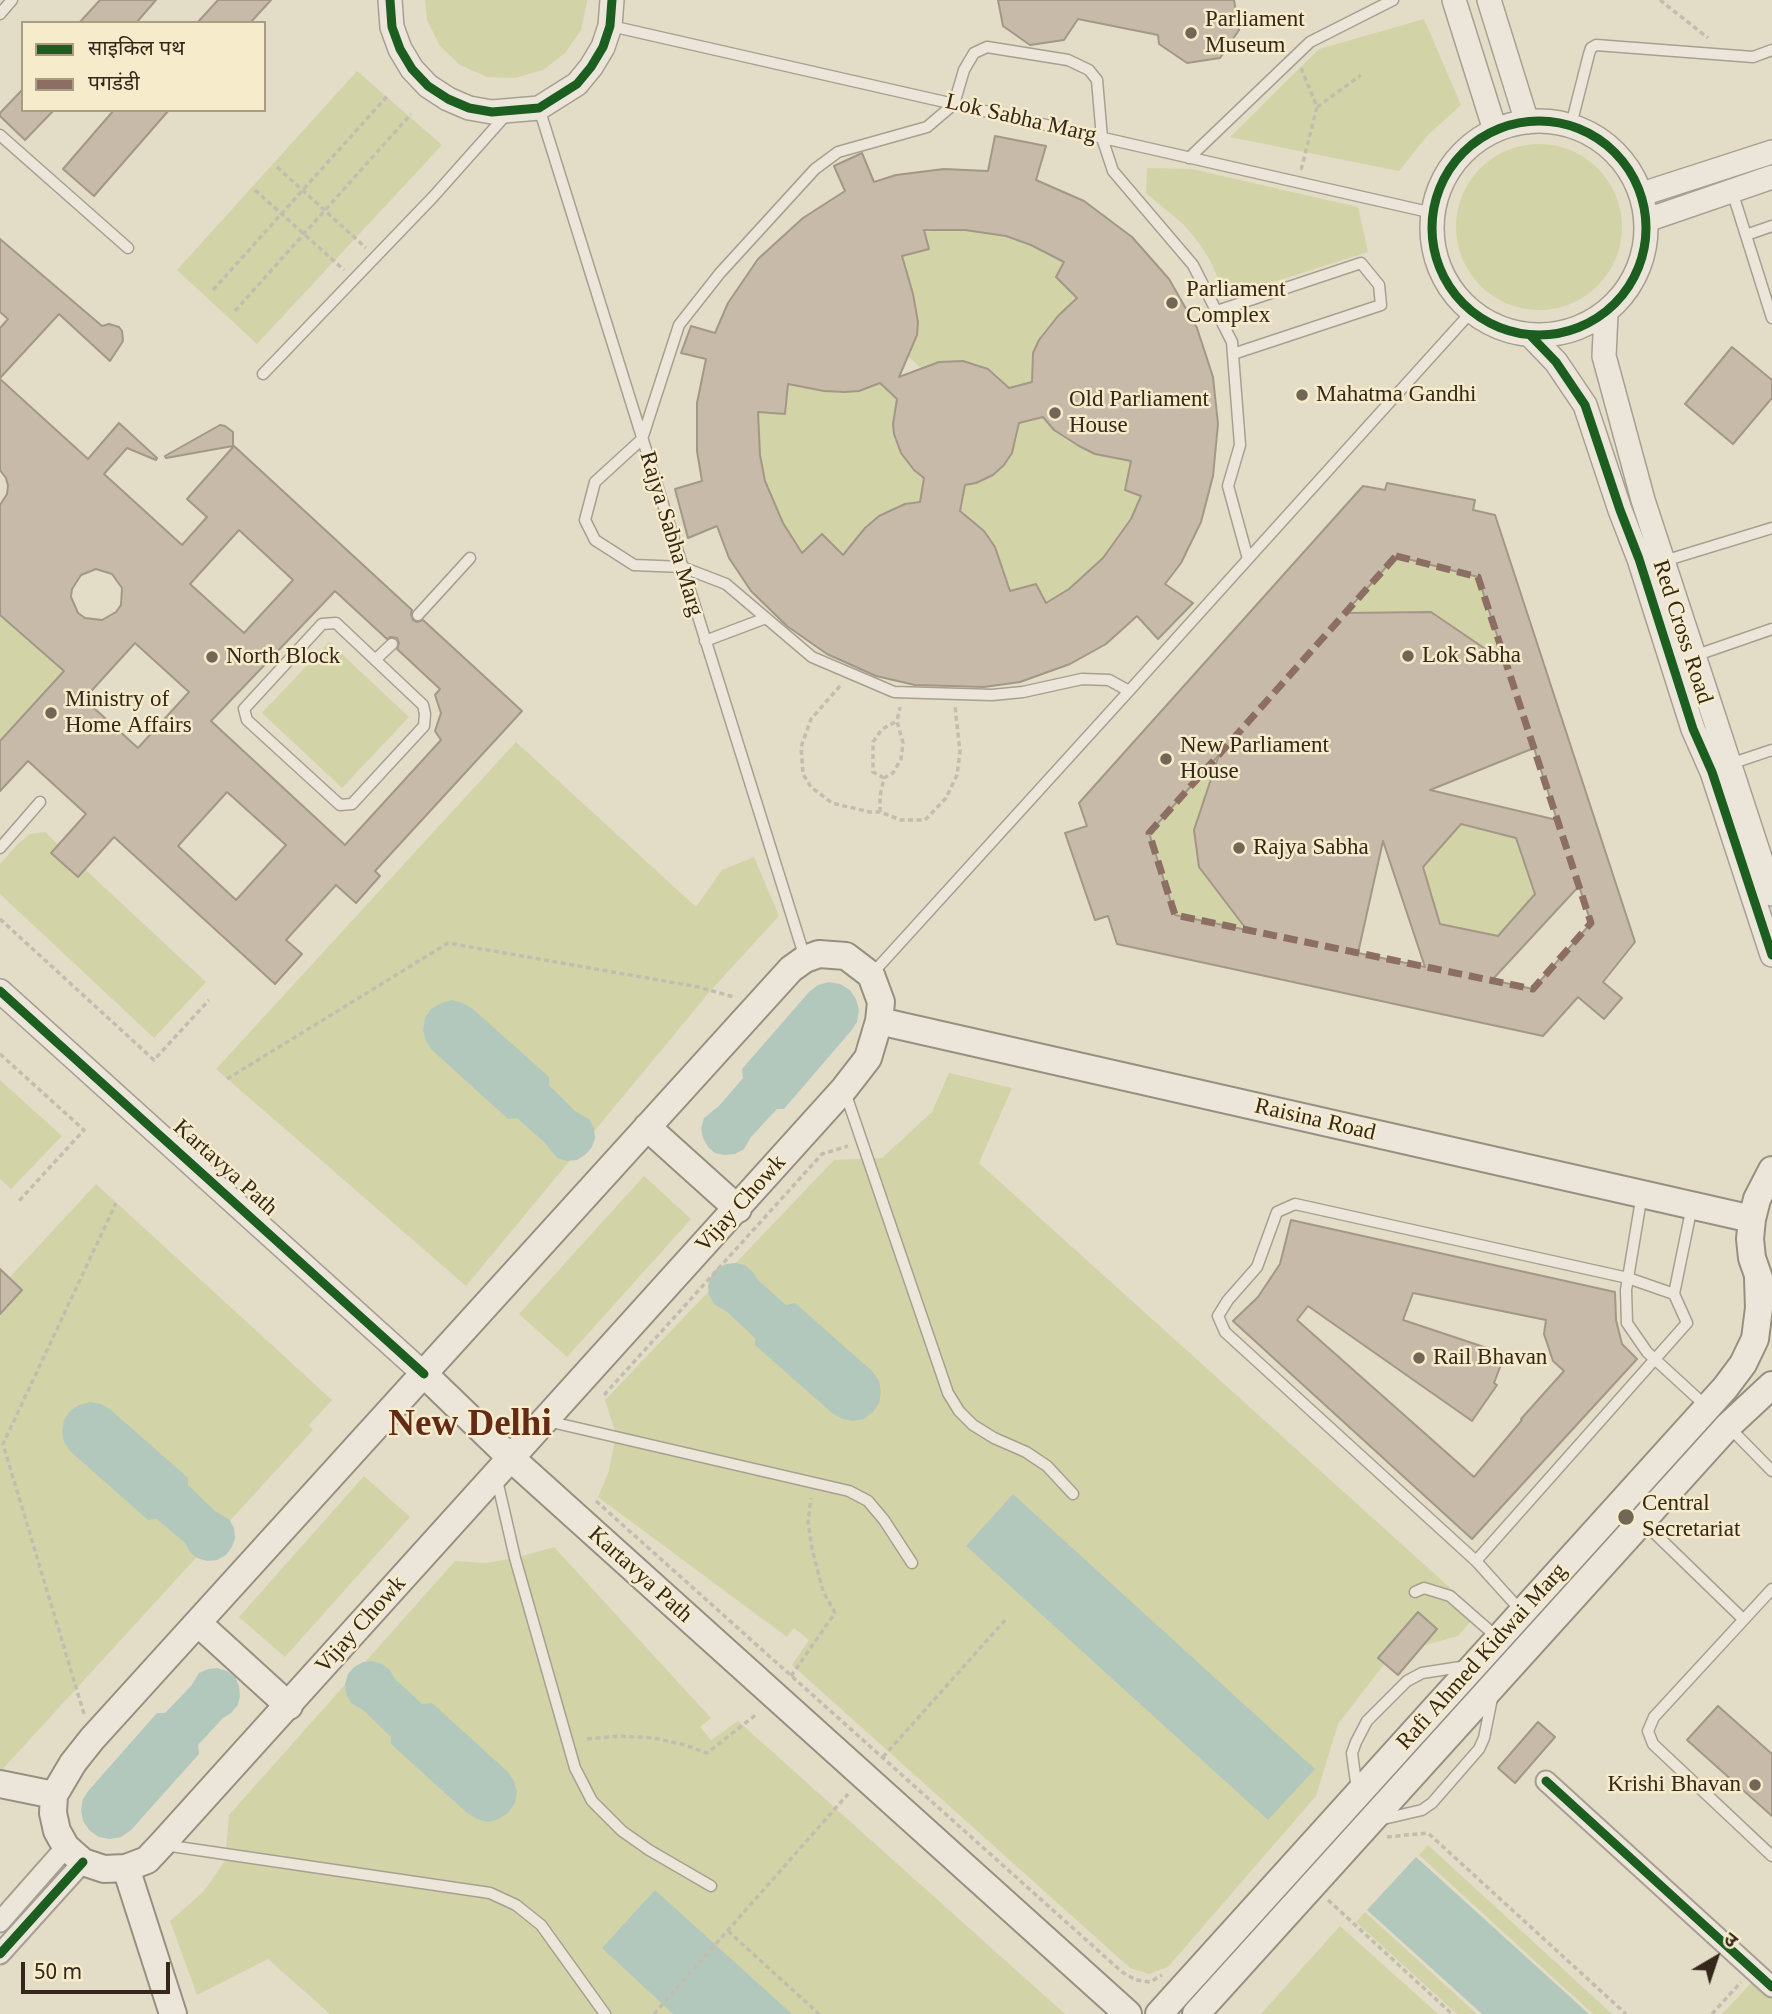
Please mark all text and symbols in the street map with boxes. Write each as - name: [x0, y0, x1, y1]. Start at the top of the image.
- place label: Parliament Museum: [1205, 6, 1323, 60]
- legend: [21, 21, 266, 112]
- marker: Parliament Museum: [1183, 25, 1199, 41]
- text: साइकिल पथ: [88, 36, 185, 64]
- text: पगडंडी: [88, 71, 140, 99]
- street label: Lok Sabha Marg: [933, 86, 1109, 152]
- place label: Parliament Complex: [1186, 276, 1304, 330]
- marker: Parliament Complex: [1164, 295, 1180, 311]
- place label: Mahatma Gandhi: [1316, 381, 1504, 409]
- place label: Old Parliament House: [1069, 386, 1231, 440]
- marker: Mahatma Gandhi: [1294, 387, 1310, 403]
- marker: Old Parliament House: [1047, 405, 1063, 421]
- street label: Rajya Sabha Marg: [629, 437, 713, 631]
- street label: Red Cross Road: [1643, 548, 1721, 716]
- place label: Lok Sabha: [1422, 642, 1533, 670]
- place label: North Block: [226, 643, 354, 671]
- marker: Lok Sabha: [1400, 648, 1416, 664]
- marker: North Block: [204, 649, 220, 665]
- place label: Ministry of Home Affairs: [65, 686, 206, 740]
- marker: Ministry of Home Affairs: [43, 705, 59, 721]
- place label: New Parliament House: [1180, 732, 1352, 786]
- marker: New Parliament House: [1158, 751, 1174, 767]
- place label: Rajya Sabha: [1253, 834, 1384, 862]
- marker: Rajya Sabha: [1231, 840, 1247, 856]
- street label: Raisina Road: [1244, 1091, 1386, 1149]
- street label: Kartavya Path: [160, 1108, 290, 1228]
- street label: Vijay Chowk: [688, 1147, 794, 1261]
- place label: Rail Bhavan: [1433, 1344, 1559, 1372]
- marker: Rail Bhavan: [1411, 1350, 1427, 1366]
- district label: New Delhi: [376, 1403, 564, 1447]
- place label: Central Secretariat: [1642, 1490, 1758, 1544]
- marker: Central Secretariat: [1616, 1507, 1636, 1527]
- street label: Kartavya Path: [575, 1515, 705, 1635]
- street label: Rafi Ahmed Kidwai Marg: [1383, 1549, 1581, 1765]
- street label: Vijay Chowk: [308, 1568, 414, 1682]
- place label: Krishi Bhavan: [1593, 1771, 1741, 1799]
- marker: Krishi Bhavan: [1747, 1777, 1763, 1793]
- north arrow: [1681, 1923, 1751, 1993]
- text: उ: [1717, 1928, 1742, 1955]
- scale bar: [24, 1948, 173, 1992]
- text: 50 m: [34, 1960, 82, 1988]

